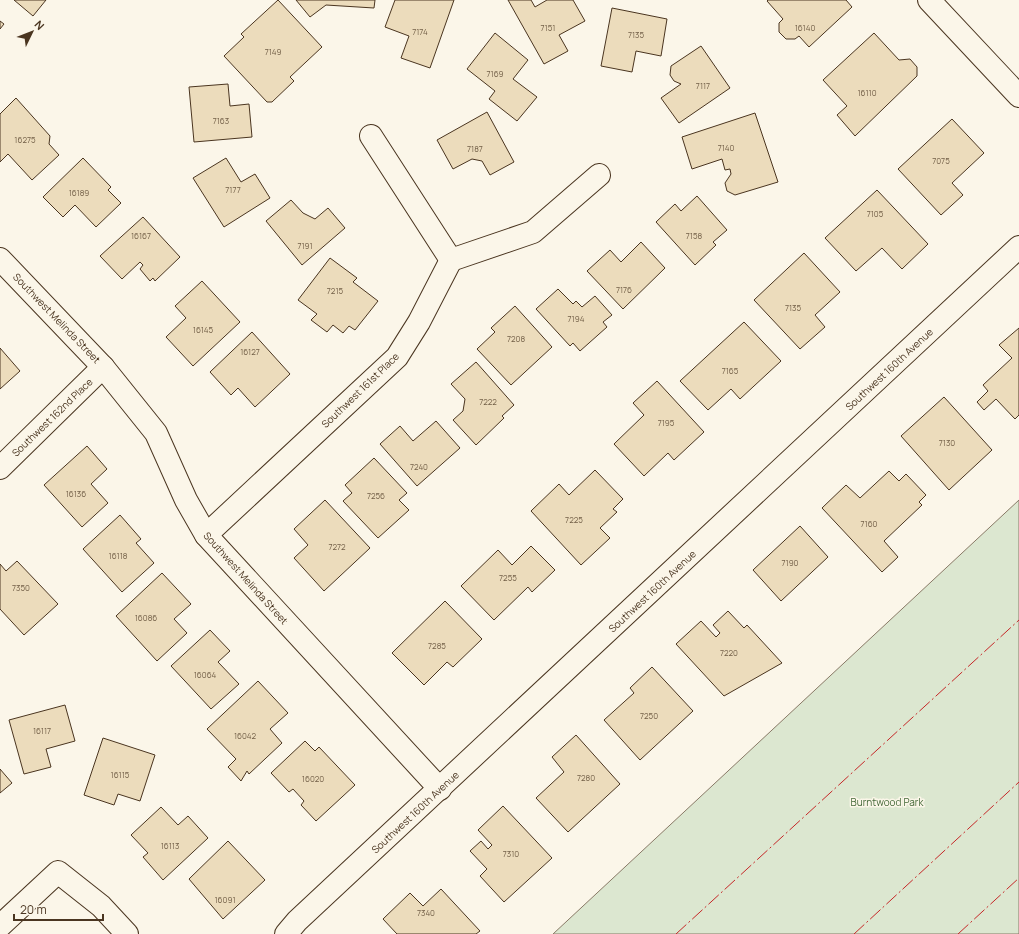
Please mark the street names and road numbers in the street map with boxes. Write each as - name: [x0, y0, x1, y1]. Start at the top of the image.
- street label: Southwest Melinda Street: [10, 270, 104, 366]
- street label: Southwest 160th Avenue: [842, 325, 936, 413]
- street label: Southwest 161st Place: [318, 349, 402, 431]
- street label: Southwest 162nd Place: [9, 375, 96, 459]
- street label: Southwest Melinda Street: [201, 529, 291, 627]
- street label: Southwest 160th Avenue: [605, 547, 699, 635]
- street label: Southwest 160th Avenue: [368, 768, 462, 856]

